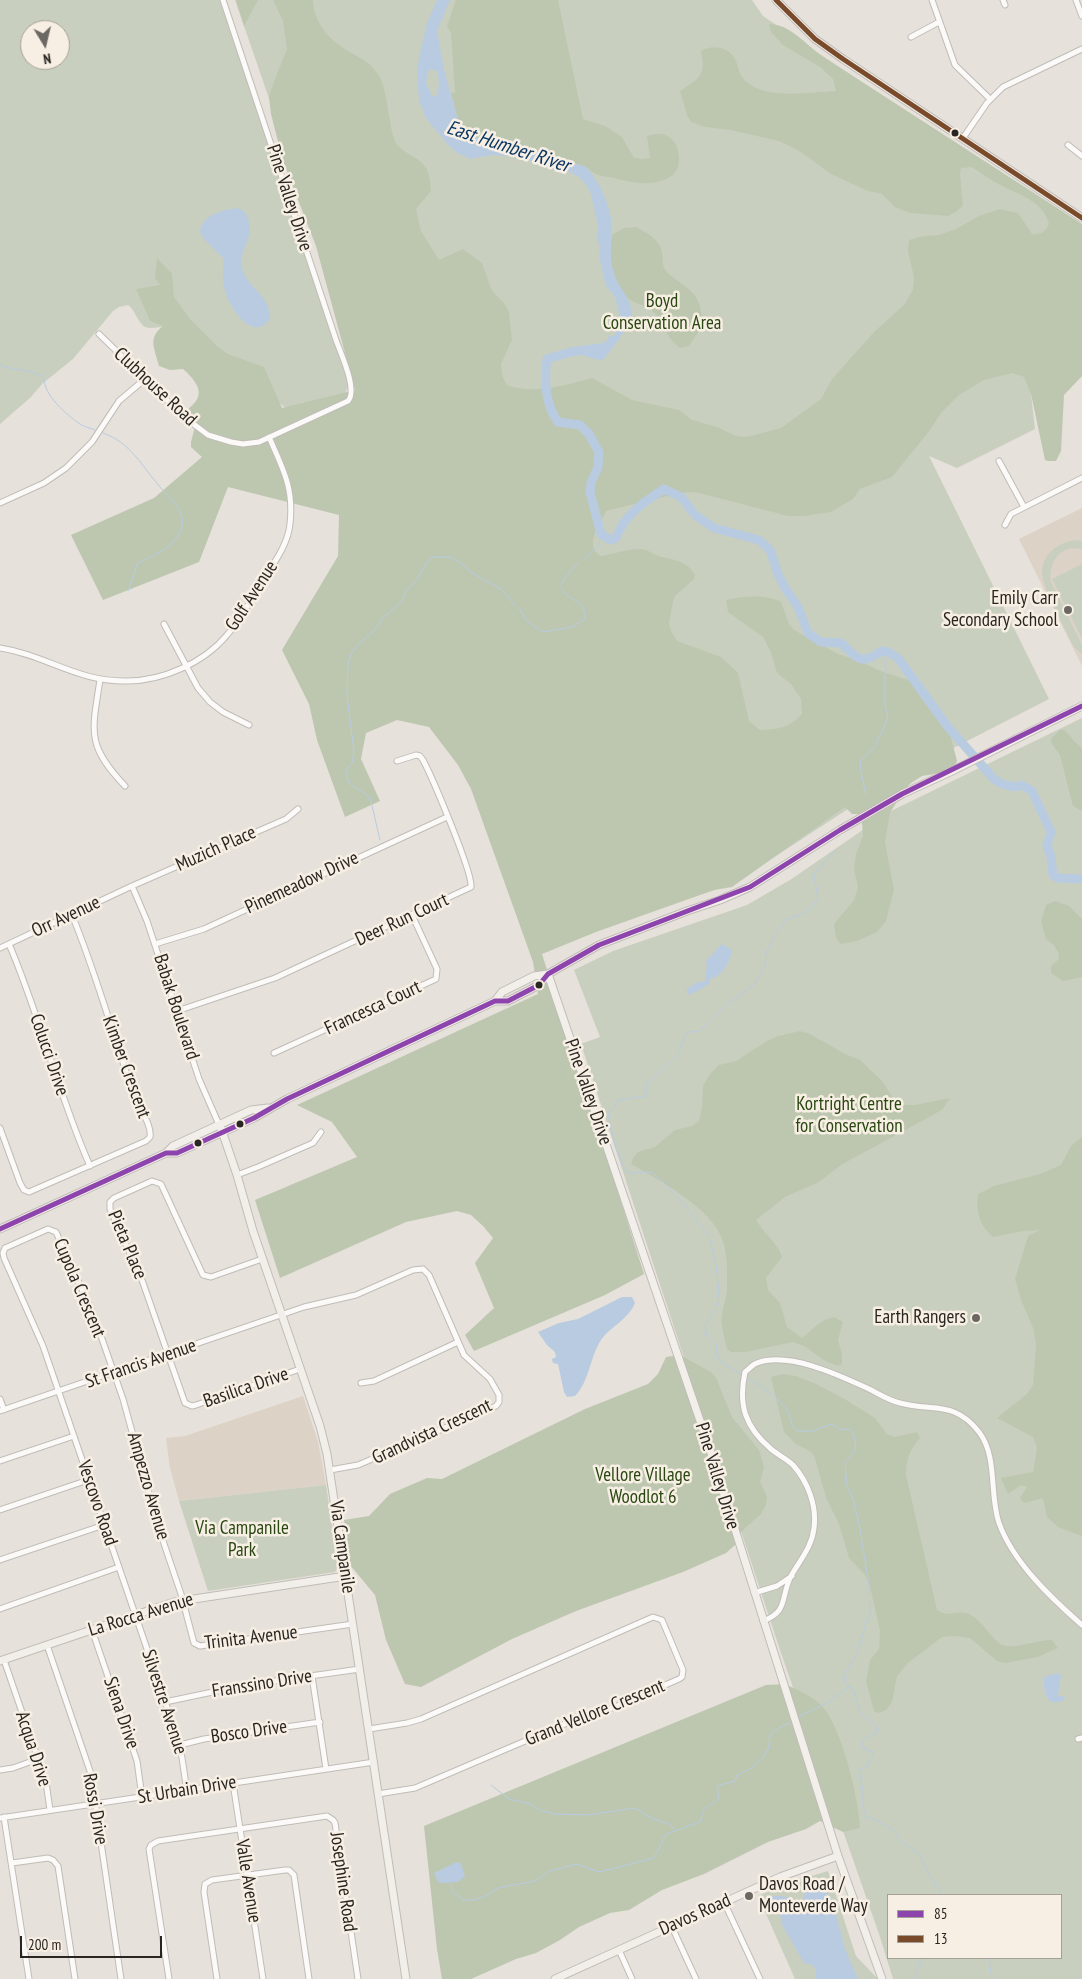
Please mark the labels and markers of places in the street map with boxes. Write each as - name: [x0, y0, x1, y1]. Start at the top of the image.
- unlabelled marker: [950, 128, 960, 138]
- place label: Emily Carr Secondary School: [943, 588, 1058, 632]
- marker: Emily Carr Secondary School: [1062, 604, 1074, 616]
- unlabelled marker: [534, 980, 544, 990]
- unlabelled marker: [235, 1119, 245, 1129]
- unlabelled marker: [193, 1138, 203, 1148]
- place label: Earth Rangers: [874, 1307, 966, 1329]
- marker: Earth Rangers: [970, 1312, 982, 1324]
- place label: Davos Road / Monteverde Way: [759, 1874, 868, 1918]
- marker: Davos Road / Monteverde Way: [743, 1890, 755, 1902]

